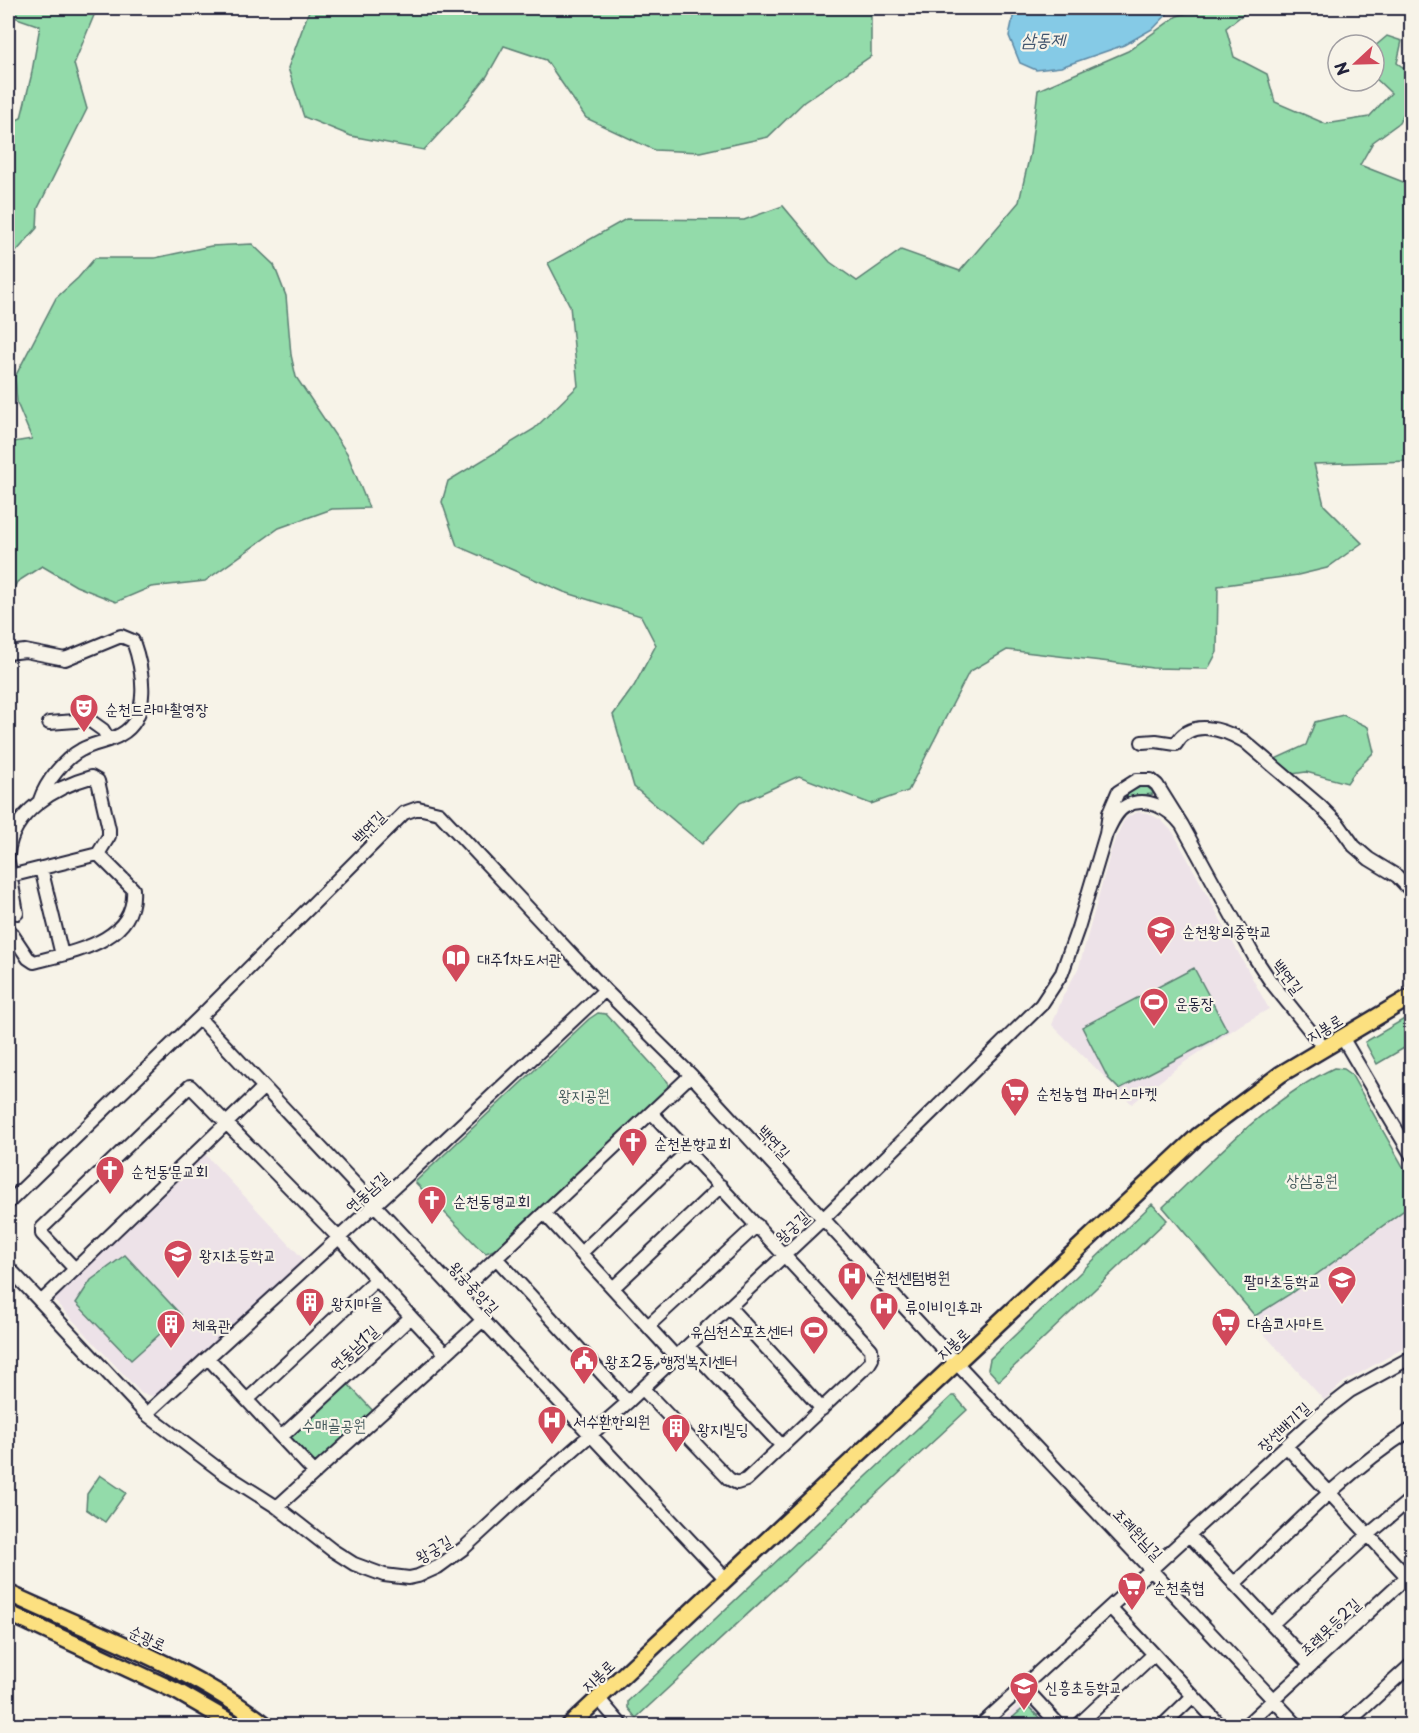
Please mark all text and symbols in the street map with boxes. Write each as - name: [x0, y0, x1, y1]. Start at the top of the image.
- water label: 삼동제: [1021, 25, 1067, 52]
- north arrow: [1326, 33, 1386, 93]
- text: N: [1328, 59, 1355, 79]
- theatre icon: 순천드라마촬영장: [68, 692, 100, 734]
- place label: 순천드라마촬영장: [105, 696, 208, 720]
- street label: 백연길: [346, 804, 390, 848]
- school or university icon: 순천왕의중학교: [1145, 914, 1177, 956]
- place label: 순천왕의중학교: [1182, 918, 1272, 942]
- library icon: 대주1차도서관: [440, 942, 472, 984]
- place label: 대주1차도서관: [477, 946, 562, 970]
- street label: 백연길: [1268, 953, 1310, 999]
- sports icon: 운동장: [1138, 986, 1170, 1028]
- place label: 운동장: [1175, 990, 1214, 1014]
- street label: 지봉로: [1301, 1007, 1347, 1047]
- supermarket icon: 순천농협 파머스마켓: [999, 1076, 1031, 1118]
- place label: 순천농협 파머스마켓: [1036, 1080, 1157, 1104]
- park label: 왕지공원: [558, 1082, 610, 1106]
- street label: 백연길: [753, 1119, 797, 1163]
- church icon: 순천본향교회: [617, 1126, 649, 1168]
- place label: 순천본향교회: [654, 1130, 731, 1154]
- church icon: 순천동문교회: [94, 1154, 126, 1196]
- place label: 순천동문교회: [131, 1158, 208, 1182]
- street label: 연동남길: [339, 1165, 393, 1217]
- park label: 상삼공원: [1286, 1167, 1338, 1191]
- church icon: 순천동명교회: [416, 1184, 448, 1226]
- place label: 순천동명교회: [453, 1188, 530, 1212]
- street label: 왕궁길: [769, 1204, 813, 1248]
- school or university icon: 왕지초등학교: [162, 1238, 194, 1280]
- place label: 왕지초등학교: [199, 1242, 276, 1266]
- street label: 왕궁중앙길: [444, 1255, 506, 1319]
- hospital icon: 순천센텀병원: [836, 1260, 868, 1302]
- place label: 순천센텀병원: [873, 1264, 950, 1288]
- school or university icon: 팔마초등학교: [1326, 1264, 1358, 1306]
- place label: 팔마초등학교: [1244, 1268, 1321, 1292]
- building icon: 왕지마을: [294, 1286, 326, 1328]
- place label: 왕지마을: [331, 1290, 383, 1314]
- hospital icon: 류이비인후과: [868, 1290, 900, 1332]
- place label: 류이비인후과: [905, 1294, 982, 1318]
- supermarket icon: 다솜코사마트: [1210, 1306, 1242, 1348]
- building icon: 체육관: [155, 1308, 187, 1350]
- place label: 다솜코사마트: [1247, 1310, 1324, 1334]
- place label: 체육관: [192, 1312, 231, 1336]
- sports icon: 유심천스포츠센터: [798, 1314, 830, 1356]
- street label: 연동남1길: [323, 1318, 383, 1376]
- place label: 유심천스포츠센터: [690, 1318, 793, 1342]
- street label: 지봉로: [930, 1321, 974, 1365]
- public building icon: 왕조2동 행정복지센터: [568, 1344, 600, 1386]
- place label: 왕조2동 행정복지센터: [605, 1348, 737, 1372]
- street label: 장선배기길: [1251, 1395, 1315, 1457]
- hospital icon: 서수환한의원: [536, 1404, 568, 1446]
- place label: 서수환한의원: [573, 1408, 650, 1432]
- park label: 수매골공원: [302, 1412, 366, 1436]
- building icon: 왕지빌딩: [660, 1412, 692, 1454]
- place label: 왕지빌딩: [697, 1416, 749, 1440]
- street label: 조례원님길: [1108, 1501, 1170, 1565]
- street label: 왕궁길: [410, 1528, 456, 1568]
- supermarket icon: 순천축협: [1116, 1570, 1148, 1612]
- place label: 순천축협: [1153, 1574, 1205, 1598]
- street label: 조례못등2길: [1293, 1591, 1365, 1661]
- street label: 순광로: [125, 1618, 171, 1656]
- street label: 지봉로: [575, 1653, 619, 1697]
- school or university icon: 신흥초등학교: [1008, 1670, 1040, 1712]
- place label: 신흥초등학교: [1045, 1674, 1122, 1698]

